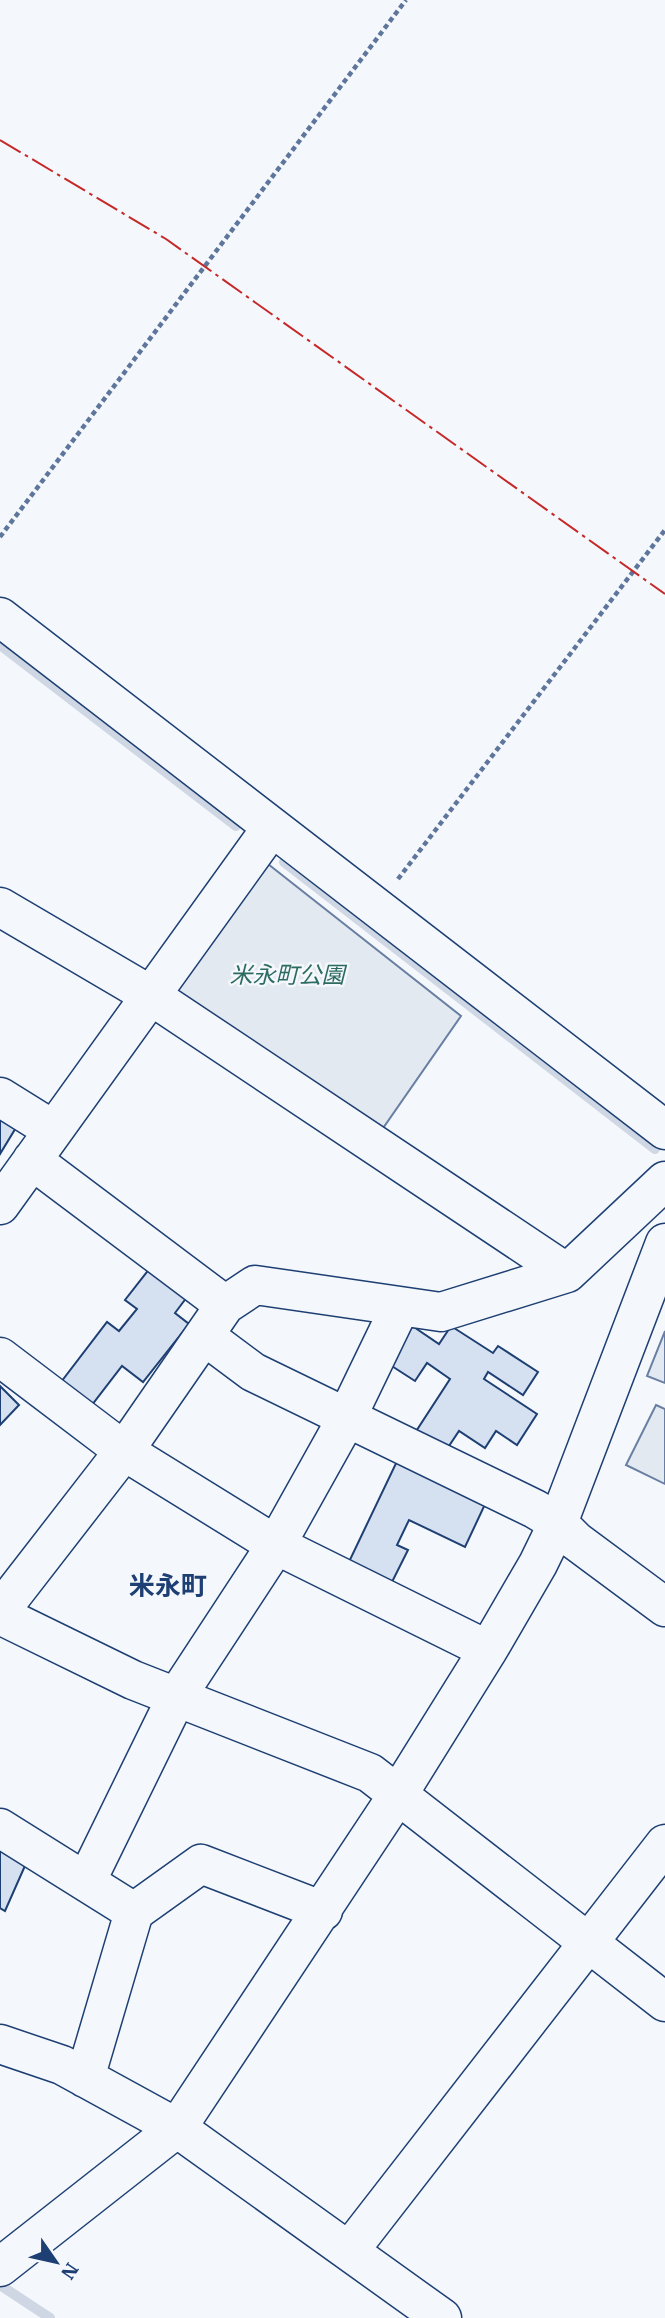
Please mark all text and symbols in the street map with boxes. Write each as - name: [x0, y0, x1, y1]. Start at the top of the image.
- park label: 米永町公園: [230, 959, 348, 989]
- district label: 米永町: [129, 1568, 207, 1602]
- north arrow: [21, 2227, 91, 2297]
- text: N: [56, 2259, 84, 2284]

